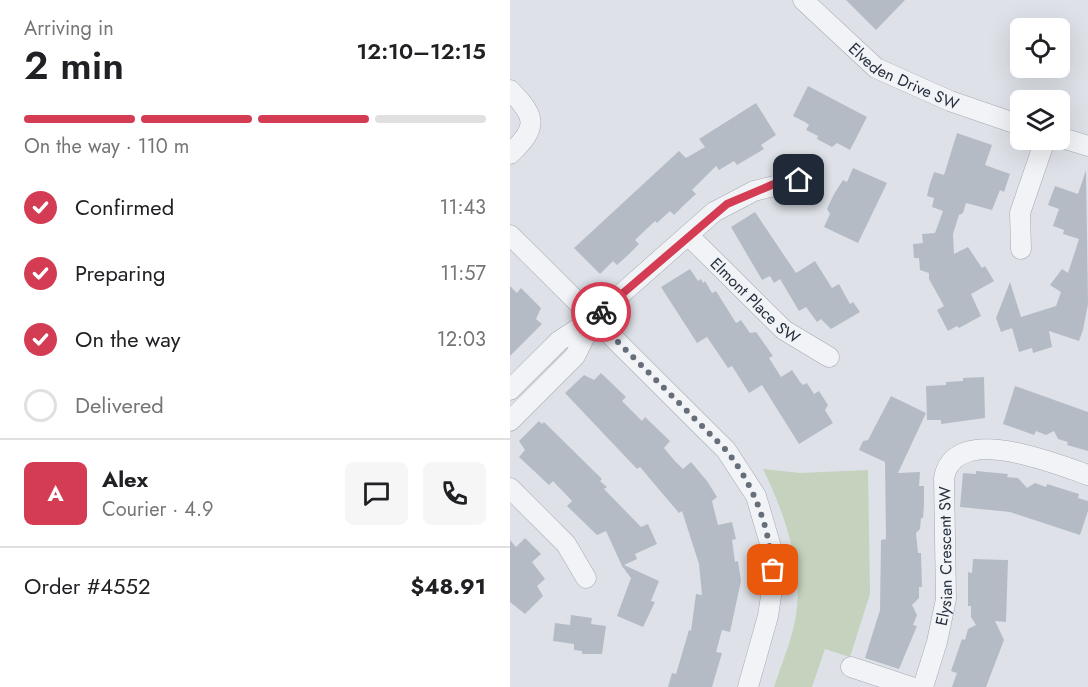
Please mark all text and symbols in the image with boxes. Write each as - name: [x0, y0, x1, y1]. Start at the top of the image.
- text: Arriving in: [24, 14, 114, 43]
- map controls: [1010, 18, 1070, 150]
- button: locate: [1010, 18, 1070, 78]
- text: 12:10–12:15: [357, 35, 486, 67]
- text: 2 min: [24, 37, 124, 94]
- street label: Elveden Drive SW: [843, 37, 962, 115]
- button: layers: [1010, 90, 1070, 150]
- text: On the way · 110 m: [24, 132, 189, 161]
- pin: [773, 154, 824, 205]
- icon: home: [782, 163, 815, 196]
- icon: check: [24, 191, 57, 224]
- text: Confirmed: [75, 191, 174, 223]
- text: 11:43: [439, 193, 486, 222]
- street label: Elmont Place SW: [705, 252, 804, 349]
- icon: check: [24, 257, 57, 290]
- text: Preparing: [75, 257, 166, 289]
- text: 11:57: [440, 259, 486, 288]
- courier: [571, 282, 631, 342]
- icon: bike: [585, 296, 618, 329]
- icon: check: [24, 323, 57, 356]
- text: On the way: [75, 323, 180, 355]
- text: 12:03: [437, 325, 486, 354]
- text: Delivered: [75, 389, 164, 421]
- button: chat: [345, 462, 408, 525]
- button: phone: [423, 462, 486, 525]
- text: Alex: [102, 463, 148, 495]
- text: A: [47, 477, 64, 509]
- street label: Elysian Crescent SW: [930, 486, 958, 628]
- text: Courier · 4.9: [102, 495, 214, 524]
- pin: [747, 544, 798, 595]
- icon: bag: [756, 553, 789, 586]
- text: Order #4552: [24, 570, 150, 602]
- text: $48.91: [410, 570, 486, 602]

